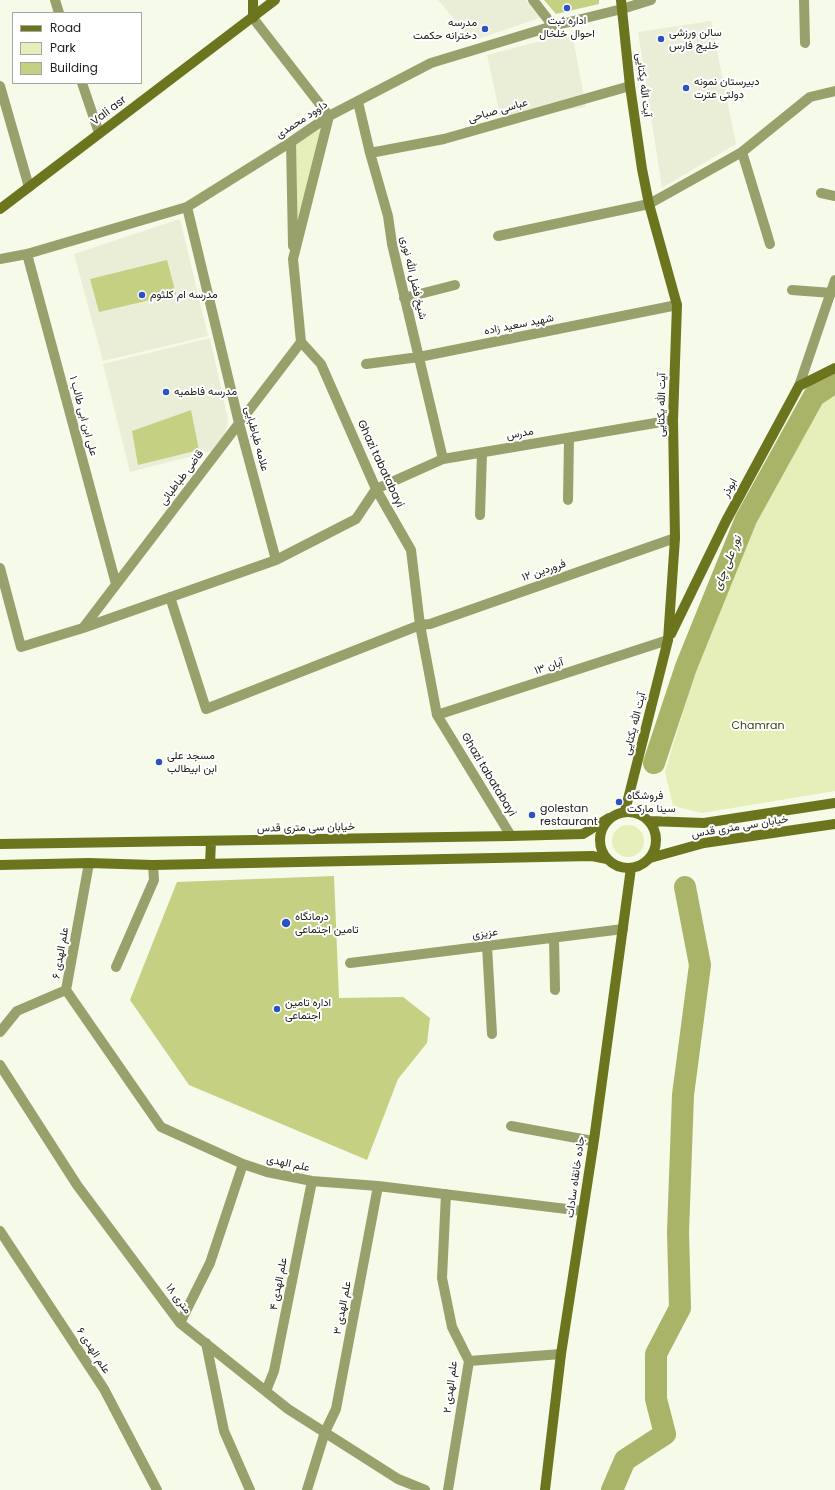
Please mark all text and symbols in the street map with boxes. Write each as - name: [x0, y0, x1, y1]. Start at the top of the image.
- marker: اداره ثبت احوال خلخال: [562, 3, 572, 13]
- legend: [12, 12, 142, 84]
- place label: اداره ثبت احوال خلخال: [539, 14, 595, 40]
- place label: مدرسه دخترانه حکمت: [413, 16, 477, 42]
- text: Road: [50, 19, 81, 36]
- marker: مدرسه دخترانه حکمت: [480, 24, 490, 34]
- place label: سالن ورزشی خلیج فارس: [669, 26, 722, 52]
- marker: سالن ورزشی خلیج فارس: [656, 34, 666, 44]
- text: Park: [50, 39, 76, 56]
- street label: آیت الله یکتایی: [633, 52, 653, 118]
- text: Building: [50, 59, 98, 76]
- place label: دبیرستان نمونه دولتی عترت: [694, 75, 760, 101]
- marker: دبیرستان نمونه دولتی عترت: [681, 83, 691, 93]
- street label: Vali asr: [89, 94, 129, 128]
- street label: عباسی صباحی: [467, 96, 529, 126]
- street label: داوود محمدی: [274, 98, 330, 142]
- street label: شیخ فضل الله نوری: [397, 235, 429, 321]
- place label: مدرسه ام کلثوم: [150, 288, 218, 302]
- marker: مدرسه ام کلثوم: [137, 290, 147, 300]
- street label: شهید سعید زاده: [483, 312, 555, 338]
- street label: آیت الله یکتایی: [655, 373, 669, 437]
- street label: علی ابن ابی طالب ۱: [66, 374, 100, 458]
- place label: مدرسه فاطمیه: [174, 385, 237, 399]
- marker: مدرسه فاطمیه: [161, 387, 171, 397]
- street label: علامه طباطبایی: [241, 405, 271, 473]
- street label: Ghazi tabatabayi: [354, 418, 406, 510]
- street label: مدرس: [505, 425, 535, 443]
- street label: قاضی طباطبائی: [157, 448, 207, 508]
- street label: ابوذر: [719, 476, 741, 500]
- water label: نور علی چای: [711, 534, 745, 592]
- street label: ۱۲ فروردین: [520, 557, 568, 585]
- street label: ۱۳ آبان: [533, 656, 565, 678]
- street label: آیت الله یکتایی: [621, 691, 649, 757]
- park label: Chamran: [732, 719, 784, 733]
- street label: Ghazi tabatabayi: [458, 731, 518, 819]
- place label: مسجد علی ابن ابیطالب: [167, 749, 217, 775]
- marker: مسجد علی ابن ابیطالب: [154, 757, 164, 767]
- place label: فروشگاه سینا مارکت: [627, 789, 676, 815]
- marker: فروشگاه سینا مارکت: [614, 797, 624, 807]
- place label: golestan restaurant: [540, 802, 598, 828]
- marker: golestan restaurant: [527, 810, 537, 820]
- street label: خیابان سی متری قدس: [691, 813, 789, 841]
- street label: خیابان سی متری قدس: [257, 821, 355, 835]
- place label: درمانگاه تامین اجتماعی: [295, 910, 359, 936]
- marker: درمانگاه تامین اجتماعی: [280, 917, 292, 929]
- street label: علم الهدی ۶: [50, 926, 72, 980]
- street label: عزیزی: [471, 926, 499, 942]
- place label: اداره تامین اجتماعی: [285, 996, 331, 1022]
- marker: اداره تامین اجتماعی: [272, 1004, 282, 1014]
- street label: جاده خانقاه سادات: [564, 1135, 588, 1219]
- street label: علم الهدی: [265, 1153, 311, 1175]
- street label: علم الهدی ۴: [267, 1257, 291, 1311]
- street label: علم الهدی ۳: [331, 1280, 355, 1336]
- street label: ۱۸ متری: [162, 1281, 194, 1317]
- street label: علم الهدی ۶: [73, 1325, 113, 1377]
- street label: علم الهدی ۲: [441, 1360, 461, 1414]

